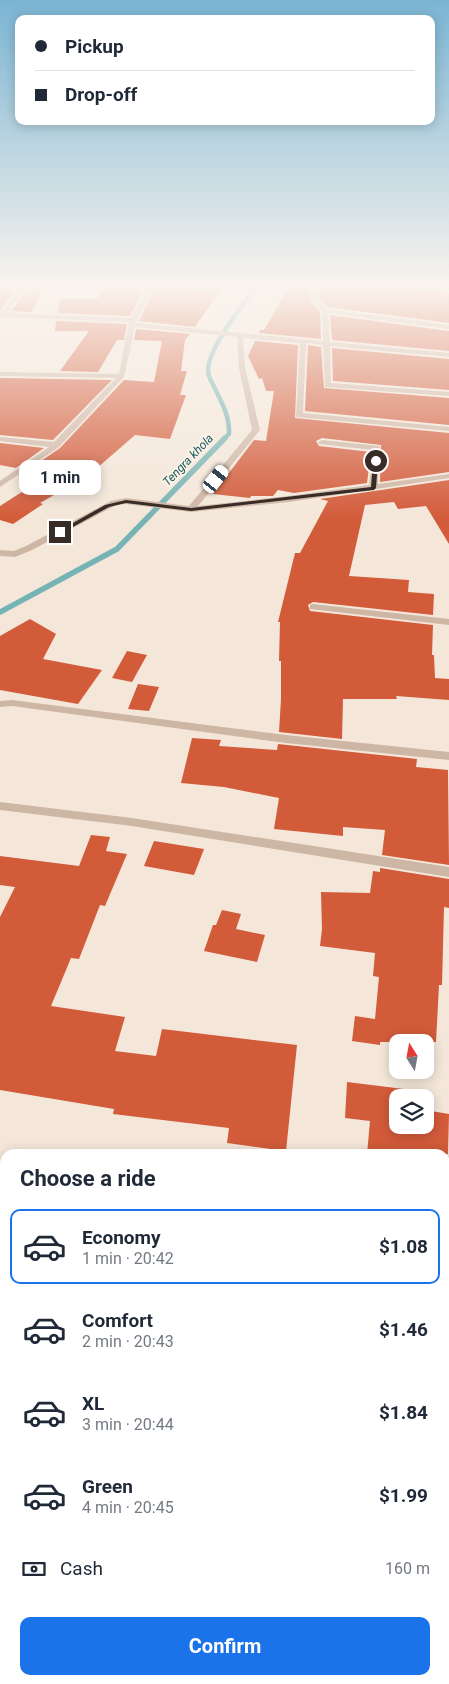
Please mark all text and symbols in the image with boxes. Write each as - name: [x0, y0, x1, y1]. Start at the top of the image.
- text: Pickup: [65, 35, 124, 58]
- text: Drop-off: [65, 83, 137, 106]
- water label: Tengra khola: [160, 431, 216, 489]
- route start: [365, 450, 387, 472]
- callout: 1 min: [19, 460, 101, 494]
- car: [200, 463, 231, 495]
- text: 1 min: [40, 468, 80, 487]
- route end: [49, 521, 71, 543]
- north arrow: [389, 1034, 434, 1079]
- map controls: [389, 1034, 434, 1134]
- button: layers: [389, 1089, 434, 1134]
- text: Choose a ride: [20, 1166, 156, 1191]
- icon: car: [22, 1224, 67, 1269]
- text: Economy: [82, 1226, 161, 1249]
- text: $1.08: [379, 1235, 428, 1258]
- text: 1 min · 20:42: [82, 1249, 174, 1268]
- icon: car: [22, 1307, 67, 1352]
- text: Comfort: [82, 1309, 153, 1332]
- text: $1.46: [379, 1318, 428, 1341]
- text: 2 min · 20:43: [82, 1332, 174, 1351]
- icon: car: [22, 1390, 67, 1435]
- text: XL: [82, 1392, 104, 1415]
- text: $1.84: [379, 1401, 428, 1424]
- text: 3 min · 20:44: [82, 1415, 174, 1434]
- icon: car: [22, 1473, 67, 1518]
- text: Green: [82, 1475, 133, 1498]
- text: $1.99: [379, 1484, 428, 1507]
- text: 4 min · 20:45: [82, 1498, 174, 1517]
- icon: cash: [20, 1555, 48, 1583]
- text: Cash: [60, 1557, 103, 1580]
- text: 160 m: [385, 1559, 430, 1578]
- button: Confirm: [20, 1617, 430, 1675]

